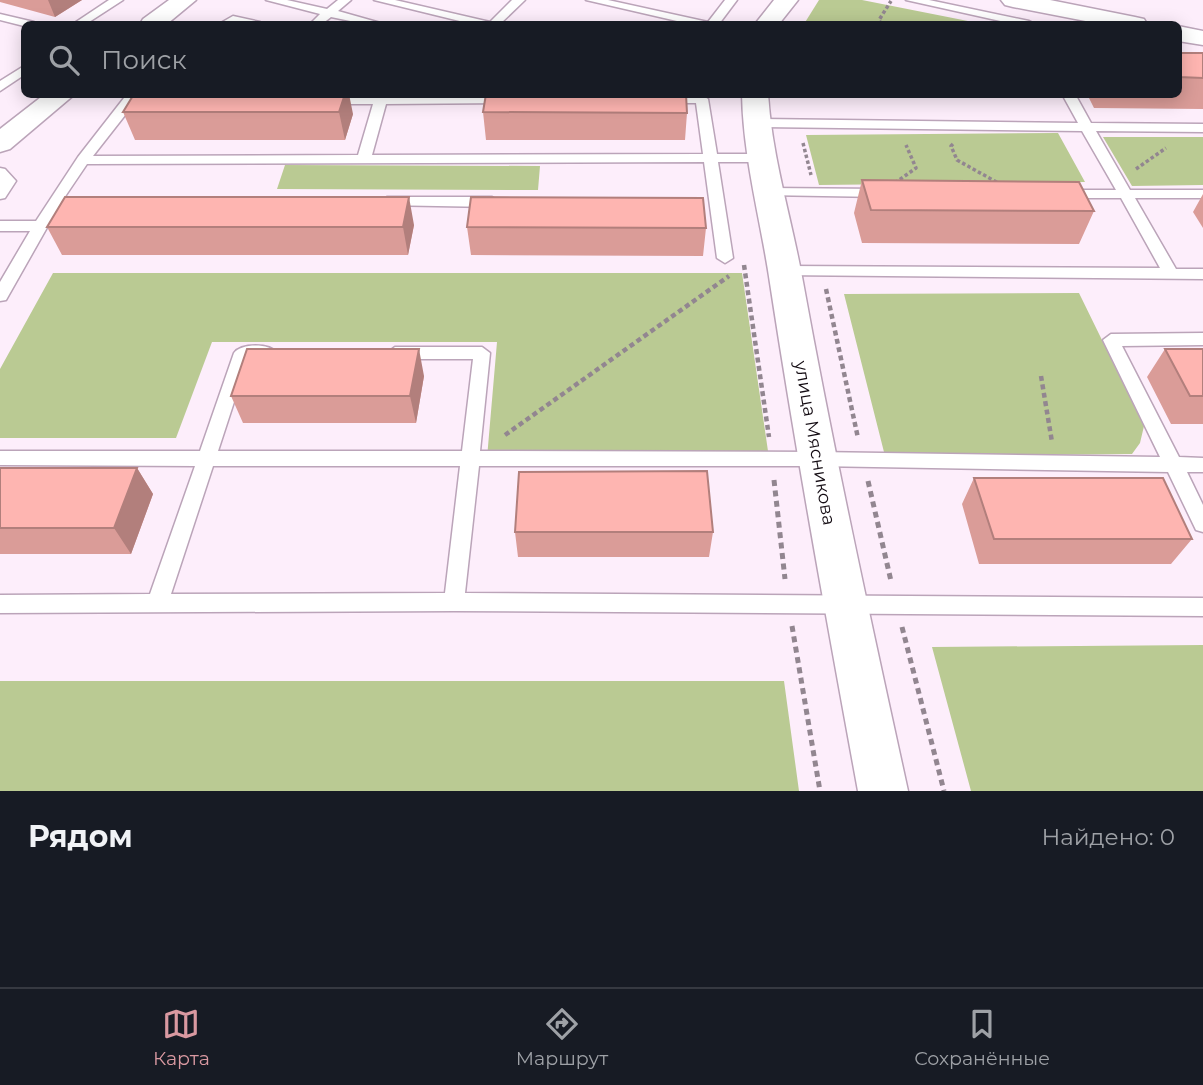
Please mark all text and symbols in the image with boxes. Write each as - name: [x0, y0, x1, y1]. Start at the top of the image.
- search box: [21, 21, 1182, 98]
- icon: search: [45, 41, 83, 79]
- text: Поиск: [101, 44, 187, 76]
- street label: улица Мясникова: [790, 358, 840, 527]
- text: Рядом: [28, 818, 133, 855]
- text: Найдено: 0: [1041, 823, 1175, 851]
- tab: Карта: [153, 1005, 210, 1070]
- tab: Маршрут: [516, 1005, 608, 1070]
- tab: Сохранённые: [914, 1005, 1050, 1070]

